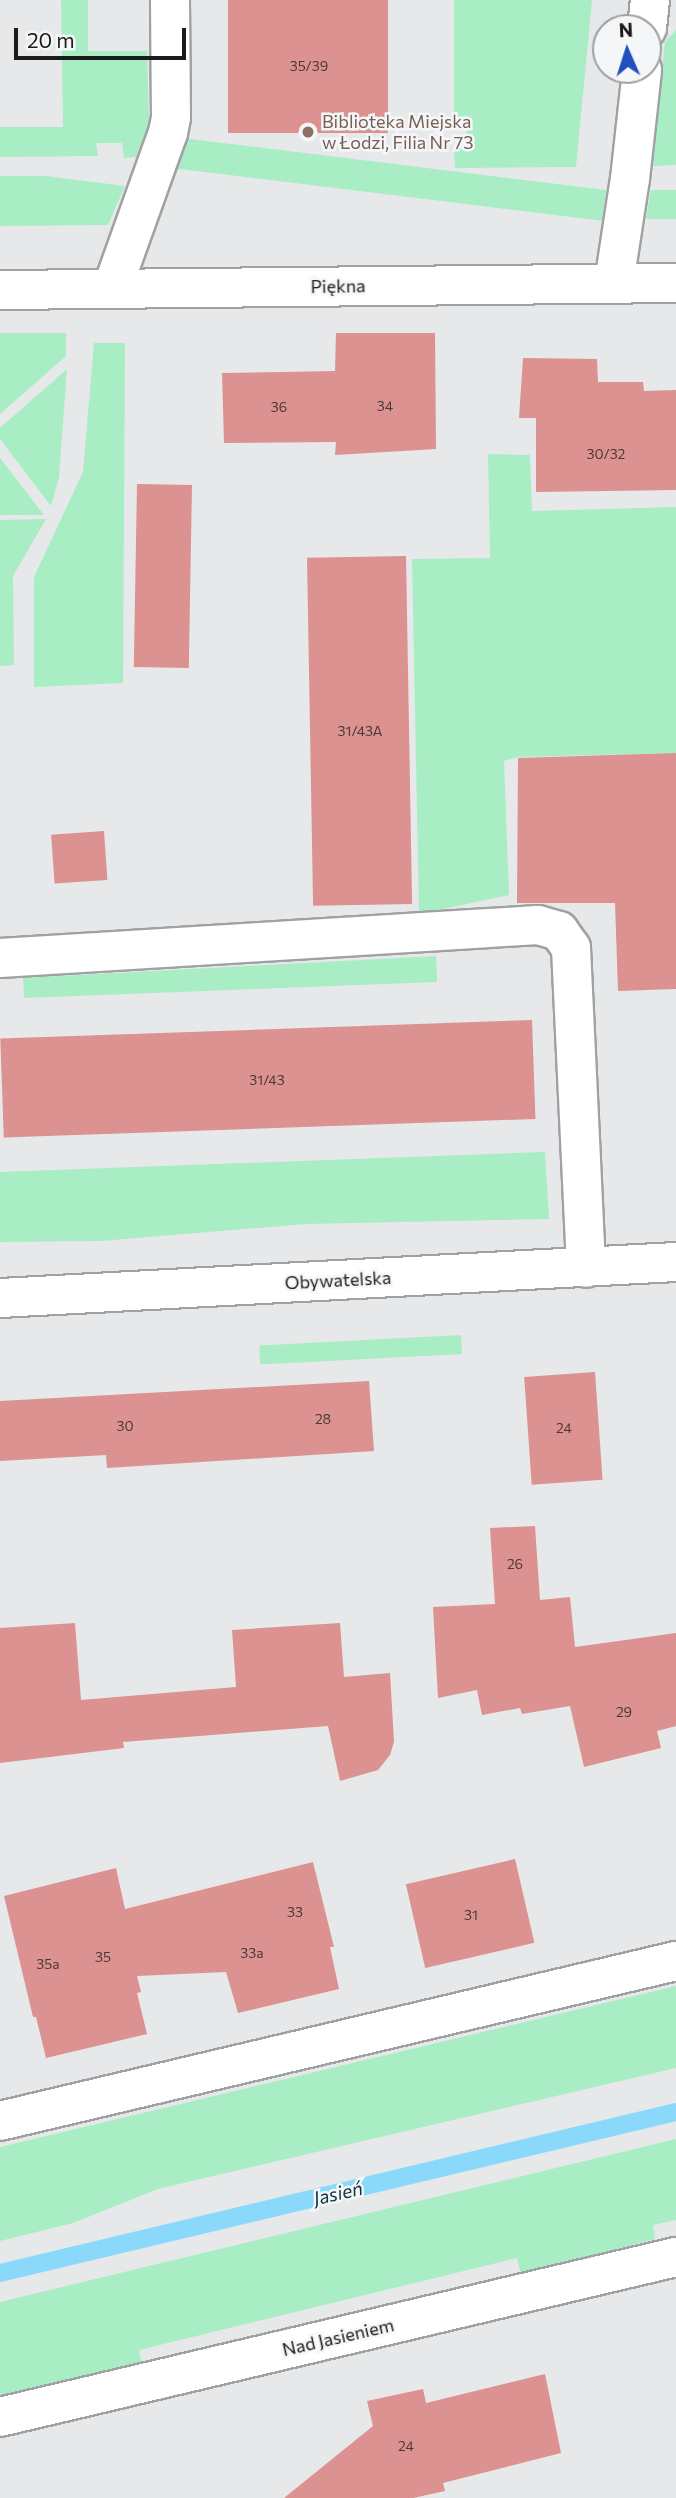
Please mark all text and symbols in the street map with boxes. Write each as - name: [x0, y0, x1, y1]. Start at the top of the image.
- scale bar: [18, 14, 189, 58]
- north arrow: [592, 14, 662, 84]
- text: N: [618, 18, 634, 41]
- text: 20 m: [27, 27, 75, 52]
- house number: 35/39: [290, 58, 328, 74]
- place label: Biblioteka Miejska w Łodzi, Filia Nr 73: [322, 111, 474, 154]
- marker: Biblioteka Miejska w Łodzi, Filia Nr 73: [300, 124, 316, 140]
- street label: Piękna: [310, 275, 366, 297]
- house number: 34: [377, 398, 393, 414]
- house number: 36: [271, 399, 287, 415]
- house number: 30/32: [587, 446, 625, 462]
- house number: 31/43A: [338, 723, 382, 739]
- house number: 31/43: [249, 1072, 285, 1088]
- street label: Obywatelska: [284, 1266, 392, 1294]
- house number: 28: [315, 1411, 331, 1427]
- house number: 30: [116, 1418, 134, 1434]
- house number: 24: [556, 1420, 572, 1436]
- house number: 26: [507, 1556, 523, 1572]
- house number: 29: [616, 1704, 632, 1720]
- house number: 33: [287, 1904, 303, 1920]
- house number: 31: [464, 1907, 478, 1923]
- house number: 33a: [240, 1945, 264, 1961]
- house number: 35: [95, 1949, 111, 1965]
- house number: 35a: [36, 1956, 60, 1972]
- water label: Jasień: [311, 2176, 365, 2210]
- street label: Nad Jasieniem: [280, 2314, 396, 2360]
- house number: 24: [398, 2438, 414, 2454]

